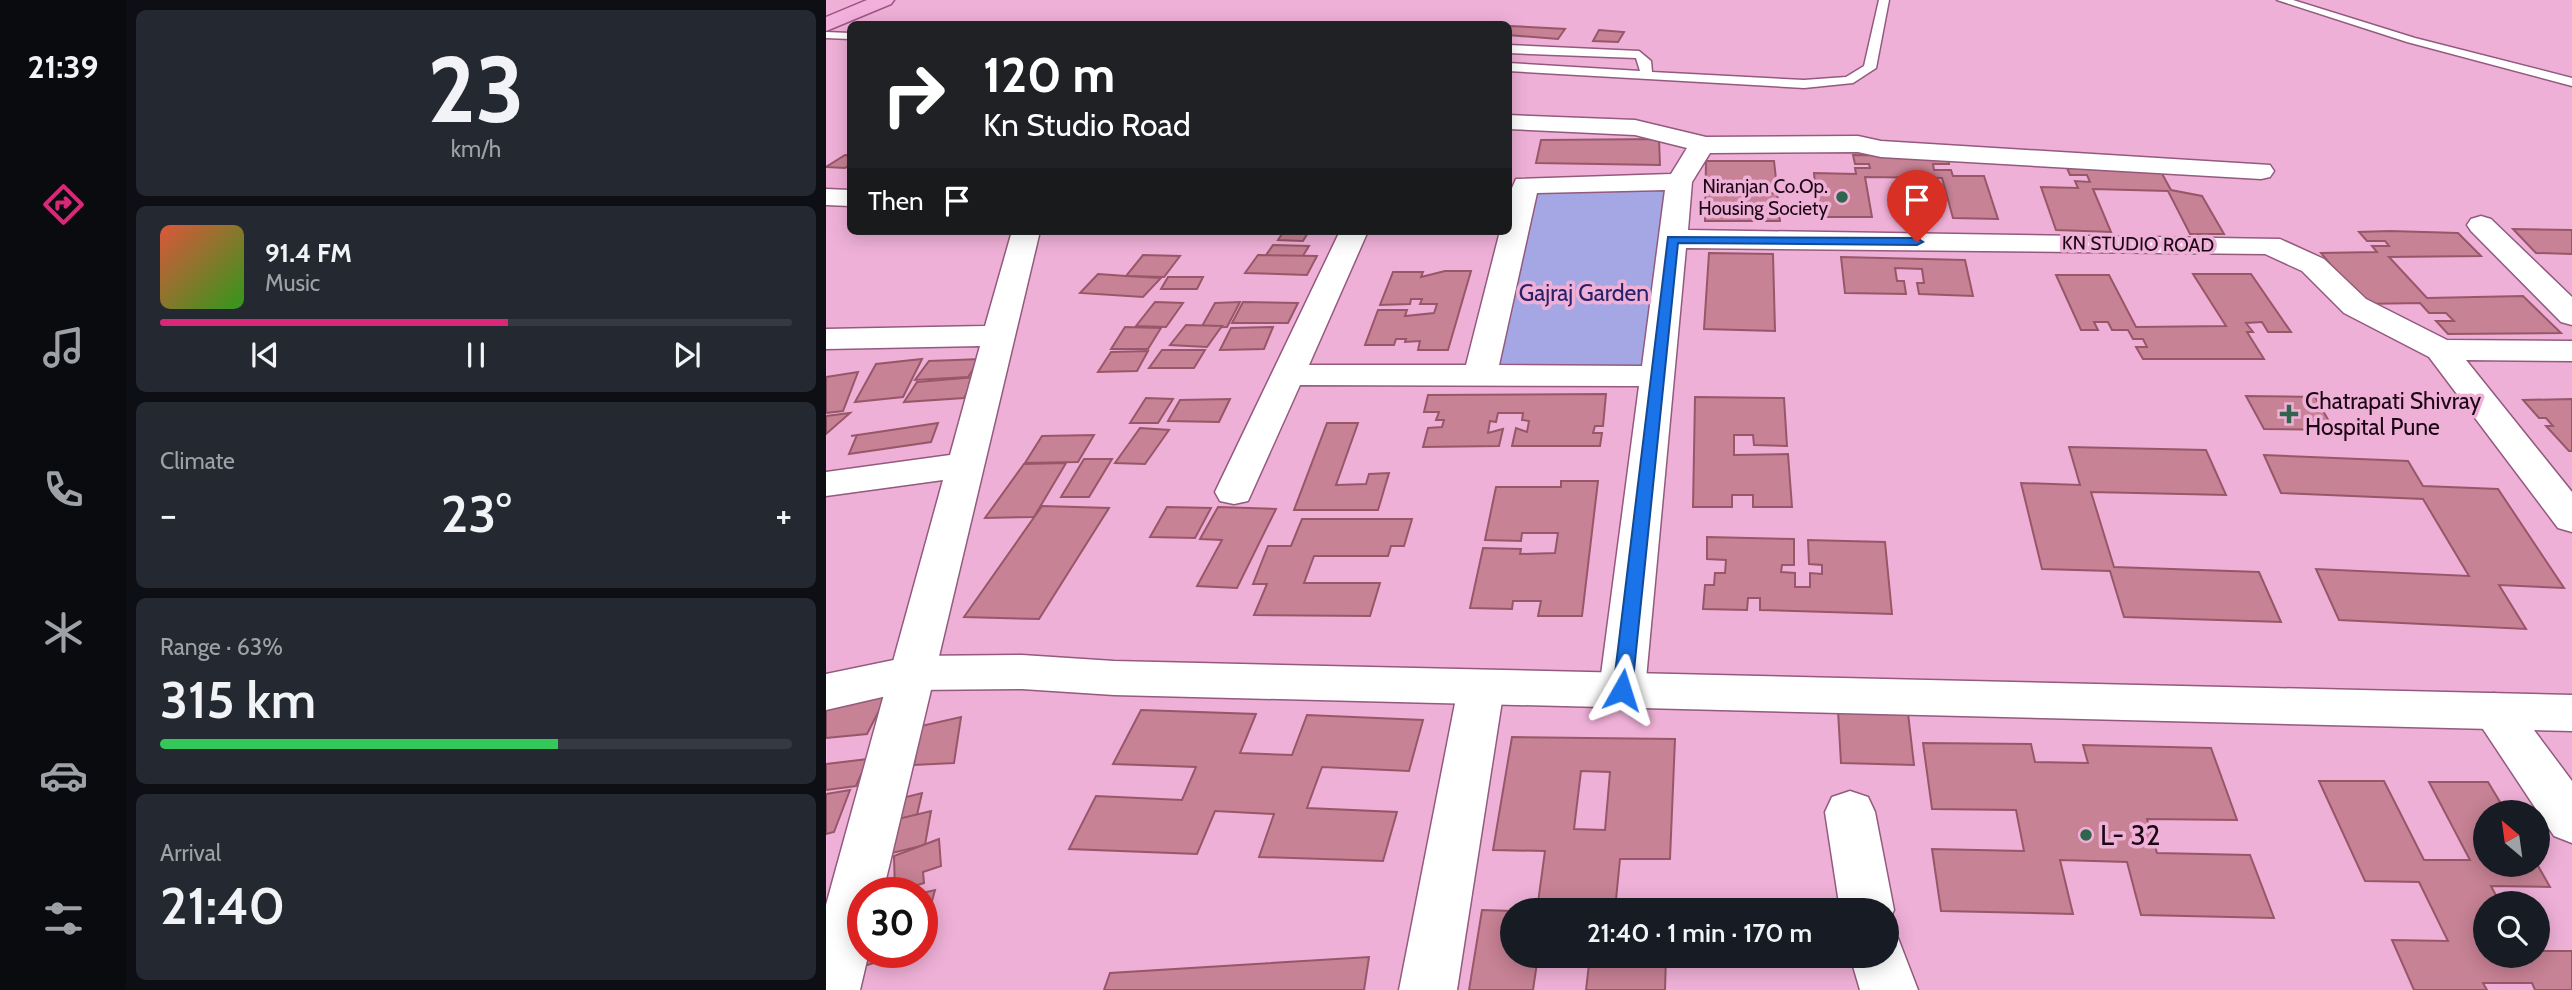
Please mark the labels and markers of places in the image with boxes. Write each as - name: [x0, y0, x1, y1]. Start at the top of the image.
- pin: [1887, 170, 1947, 242]
- place label: Niranjan Co.Op. Housing Society: [1698, 175, 1828, 220]
- marker: Niranjan Co.Op. Housing Society: [1834, 189, 1850, 205]
- place label: Chatrapati Shivray Hospital Pune: [2305, 387, 2481, 441]
- marker: Chatrapati Shivray Hospital Pune: [2279, 404, 2299, 424]
- place label: L- 32: [2100, 818, 2160, 852]
- marker: L- 32: [2078, 827, 2094, 843]

